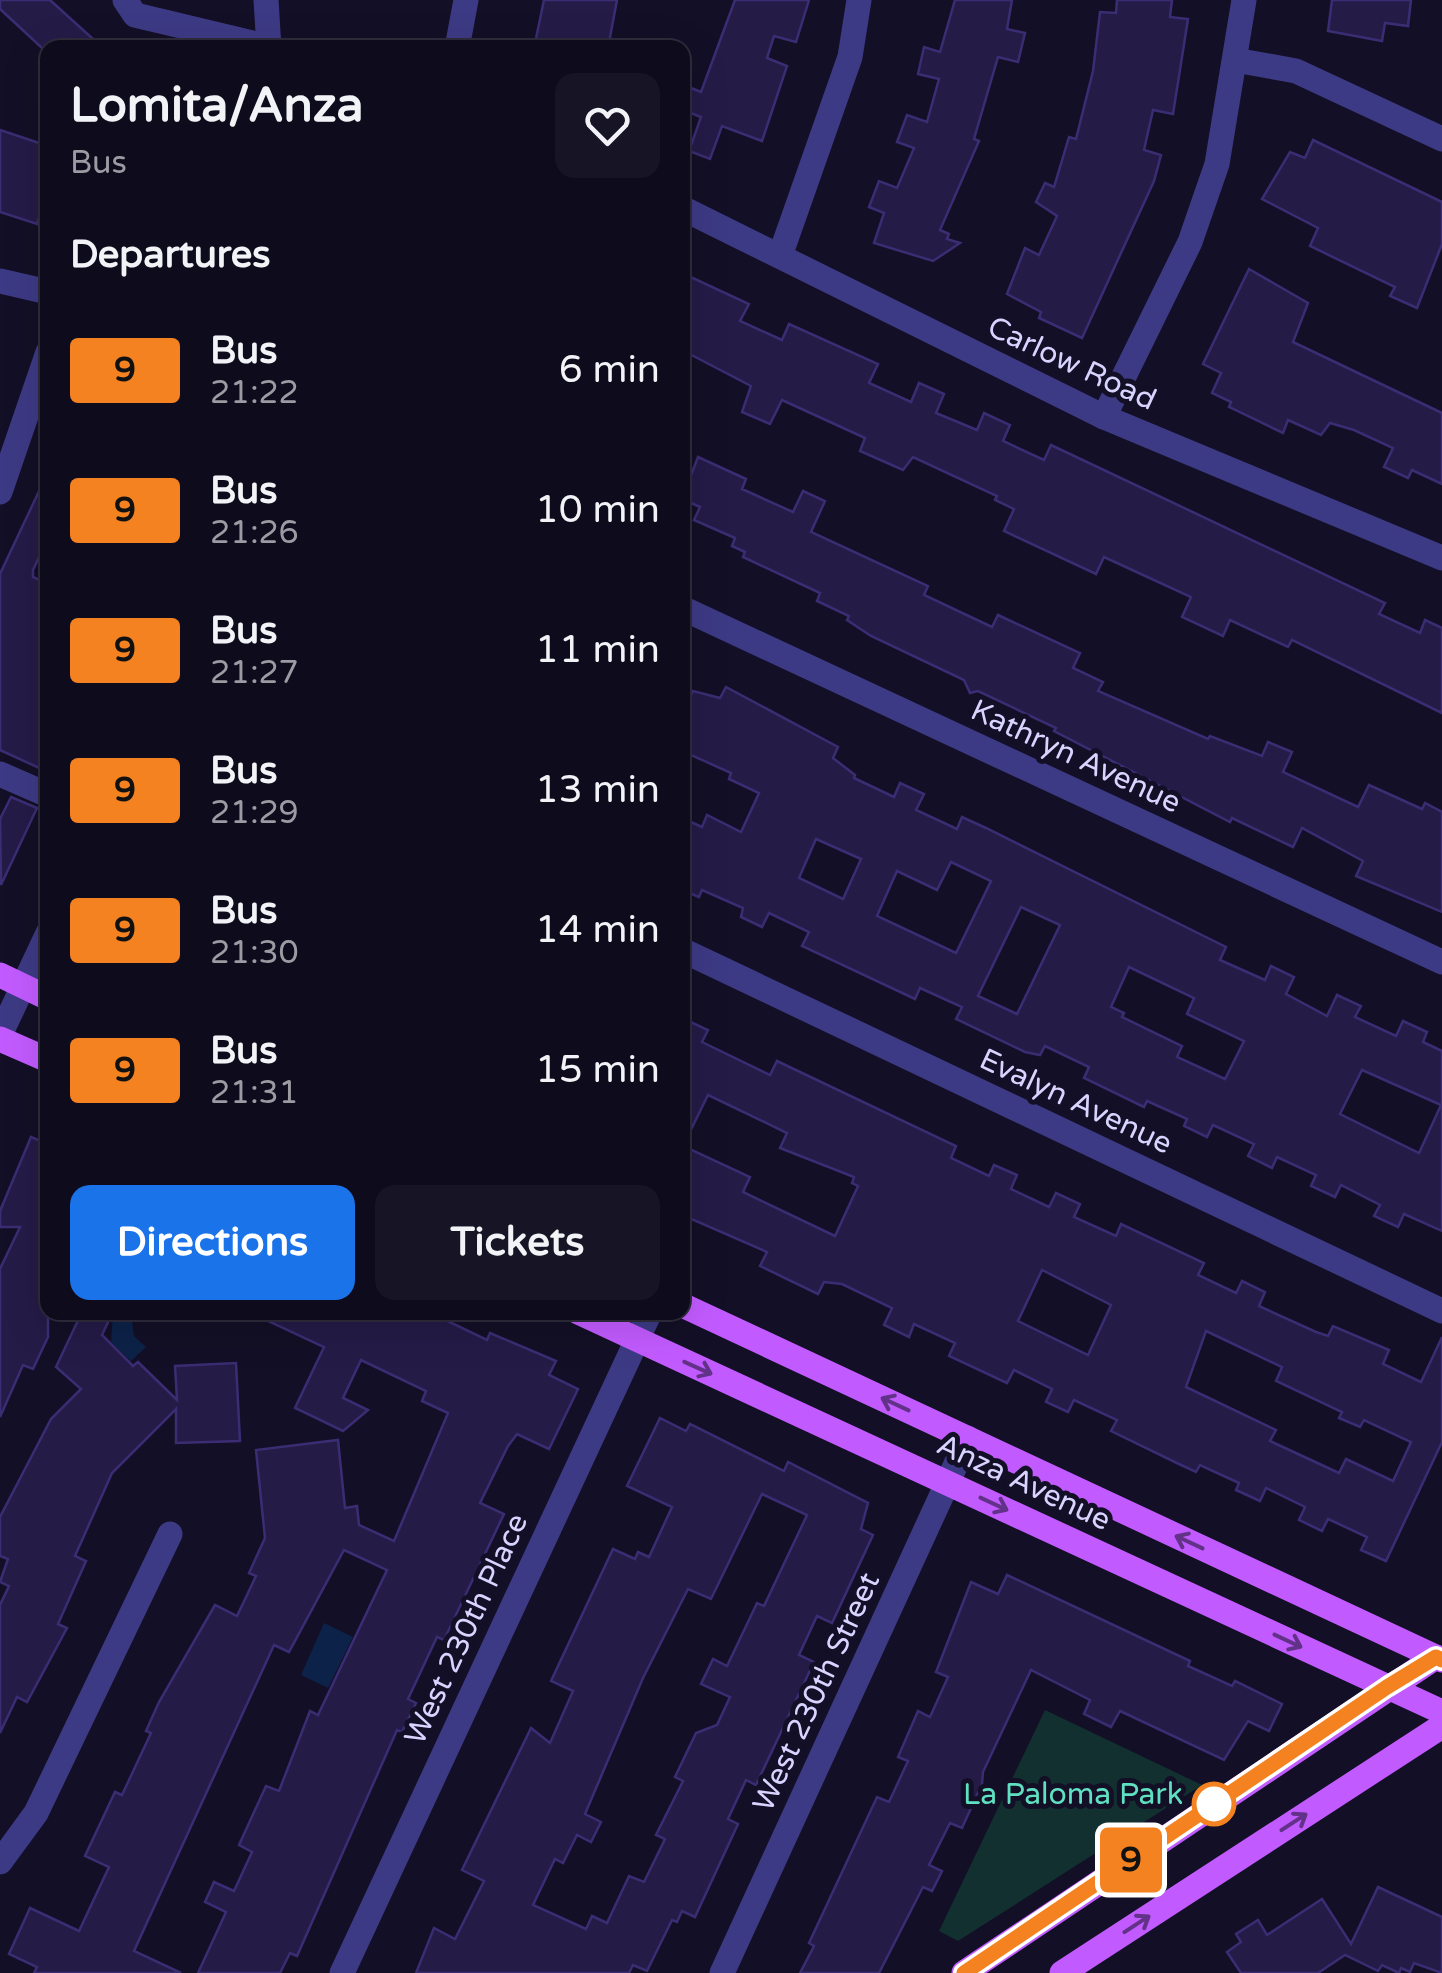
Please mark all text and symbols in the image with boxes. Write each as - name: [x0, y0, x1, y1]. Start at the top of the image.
- button: heart: [555, 73, 660, 178]
- text: Lomita/Anza: [70, 77, 364, 135]
- text: Bus: [70, 144, 127, 182]
- text: Departures: [70, 232, 271, 278]
- street label: Carlow Road: [982, 308, 1162, 419]
- text: Bus: [210, 328, 277, 374]
- text: 6 min: [559, 347, 660, 393]
- text: 9: [114, 349, 136, 391]
- text: 21:22: [210, 374, 299, 412]
- text: Bus: [210, 468, 277, 514]
- text: 10 min: [535, 487, 660, 533]
- text: 9: [114, 489, 136, 531]
- text: 21:26: [210, 514, 299, 552]
- text: Bus: [210, 608, 277, 654]
- text: 11 min: [535, 627, 660, 673]
- text: 9: [114, 629, 136, 671]
- text: 21:27: [210, 654, 299, 692]
- street label: Kathryn Avenue: [965, 692, 1187, 821]
- text: Bus: [210, 748, 277, 794]
- text: 13 min: [535, 767, 660, 813]
- text: 9: [114, 769, 136, 811]
- text: 21:29: [210, 794, 299, 832]
- text: Bus: [210, 888, 277, 934]
- text: 14 min: [535, 907, 660, 953]
- text: 9: [114, 909, 136, 951]
- text: 21:30: [210, 934, 299, 972]
- text: Bus: [210, 1028, 277, 1074]
- street label: Evalyn Avenue: [974, 1041, 1178, 1162]
- text: 15 min: [535, 1047, 660, 1093]
- text: 9: [114, 1049, 136, 1091]
- text: 21:31: [210, 1074, 299, 1112]
- button: Directions: [70, 1185, 355, 1300]
- button: Tickets: [375, 1185, 660, 1300]
- one-way arrow: [682, 1360, 712, 1379]
- one-way arrow: [880, 1394, 911, 1412]
- street label: Anza Avenue: [931, 1426, 1117, 1539]
- one-way arrow: [978, 1495, 1008, 1514]
- street label: West 230th Place: [397, 1508, 536, 1751]
- one-way arrow: [1175, 1531, 1205, 1550]
- street label: West 230th Street: [745, 1567, 888, 1818]
- one-way arrow: [1272, 1632, 1302, 1651]
- park label: La Paloma Park: [963, 1776, 1183, 1813]
- unlabelled marker: [1193, 1783, 1235, 1825]
- one-way arrow: [1279, 1811, 1308, 1832]
- line badge: 9: [1098, 1828, 1164, 1892]
- text: 9: [1120, 1839, 1142, 1881]
- one-way arrow: [1122, 1913, 1151, 1934]

